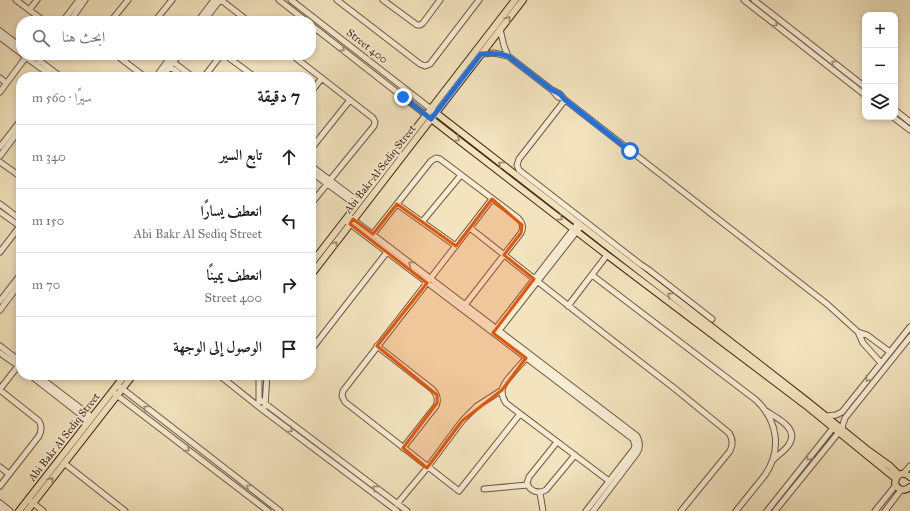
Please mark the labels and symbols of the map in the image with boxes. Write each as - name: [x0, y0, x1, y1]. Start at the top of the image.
- one-way arrow: [504, 16, 511, 23]
- one-way arrow: [770, 19, 777, 26]
- street label: Street 400: [344, 26, 390, 66]
- one-way arrow: [337, 44, 344, 51]
- one-way arrow: [832, 60, 839, 67]
- route end: [394, 88, 412, 106]
- street label: Abi Bakr Al Sediq Street: [341, 122, 419, 217]
- one-way arrow: [452, 134, 459, 141]
- route start: [621, 142, 639, 160]
- one-way arrow: [499, 161, 506, 168]
- one-way arrow: [555, 213, 562, 220]
- one-way arrow: [330, 241, 337, 248]
- one-way arrow: [409, 262, 416, 269]
- one-way arrow: [668, 293, 675, 300]
- one-way arrow: [866, 375, 873, 382]
- street label: Abi Bakr Al Sediq Street: [25, 390, 103, 485]
- one-way arrow: [144, 405, 151, 412]
- one-way arrow: [285, 425, 292, 432]
- one-way arrow: [183, 444, 190, 451]
- one-way arrow: [807, 454, 814, 461]
- one-way arrow: [46, 478, 53, 485]
- one-way arrow: [247, 485, 254, 492]
- one-way arrow: [373, 485, 380, 492]

